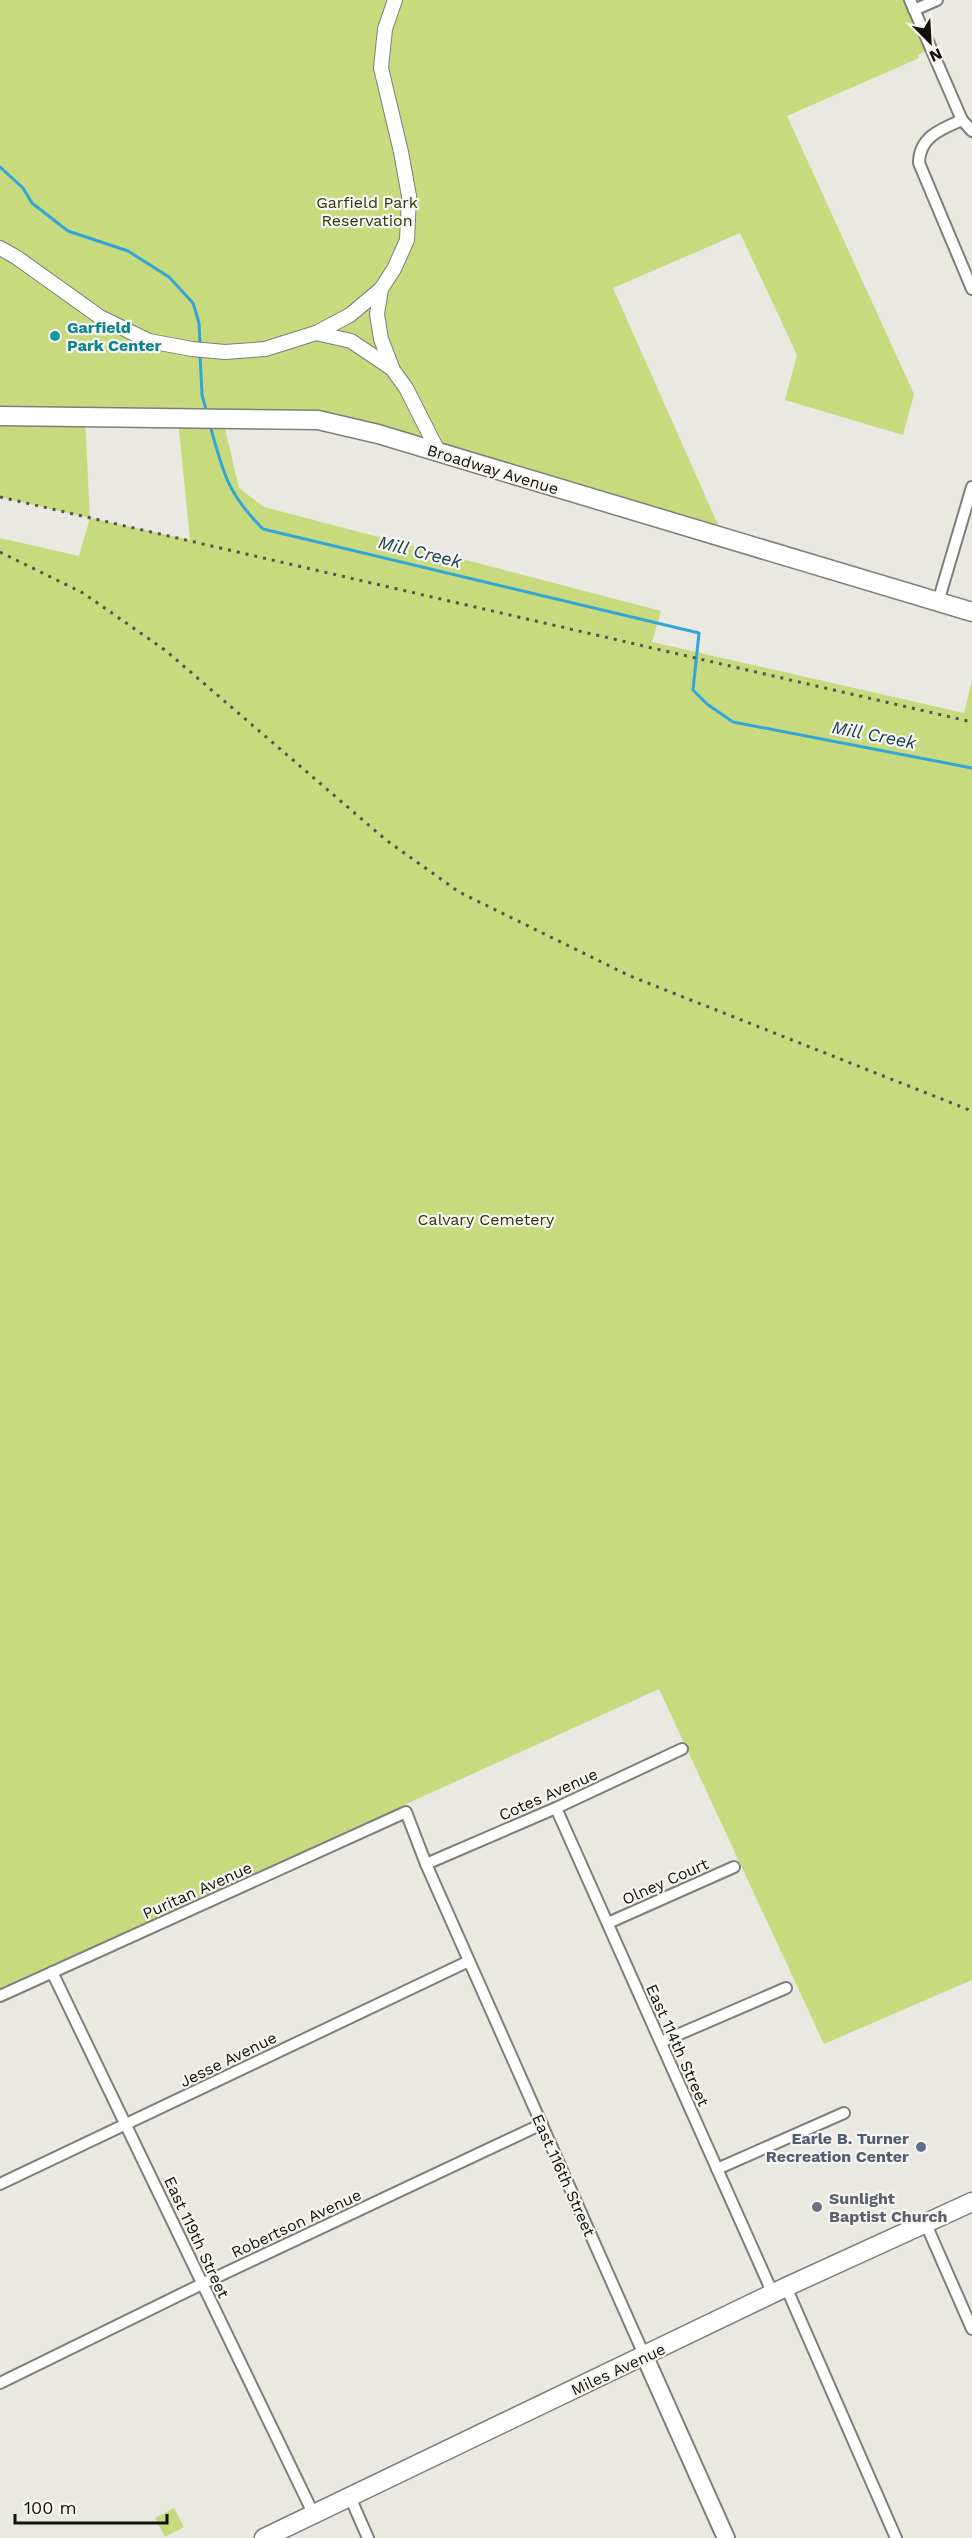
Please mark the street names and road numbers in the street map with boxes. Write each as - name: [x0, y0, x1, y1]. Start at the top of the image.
- street label: Broadway Avenue: [425, 440, 561, 499]
- street label: Cotes Avenue: [496, 1764, 601, 1825]
- street label: Olney Court: [619, 1854, 711, 1909]
- street label: Puritan Avenue: [140, 1858, 255, 1923]
- street label: East 114th Street: [642, 1981, 713, 2110]
- street label: Jesse Avenue: [177, 2028, 280, 2091]
- street label: East 116th Street: [528, 2111, 599, 2240]
- street label: East 119th Street: [160, 2173, 233, 2301]
- street label: Robertson Avenue: [228, 2185, 364, 2262]
- street label: Miles Avenue: [568, 2339, 668, 2400]

